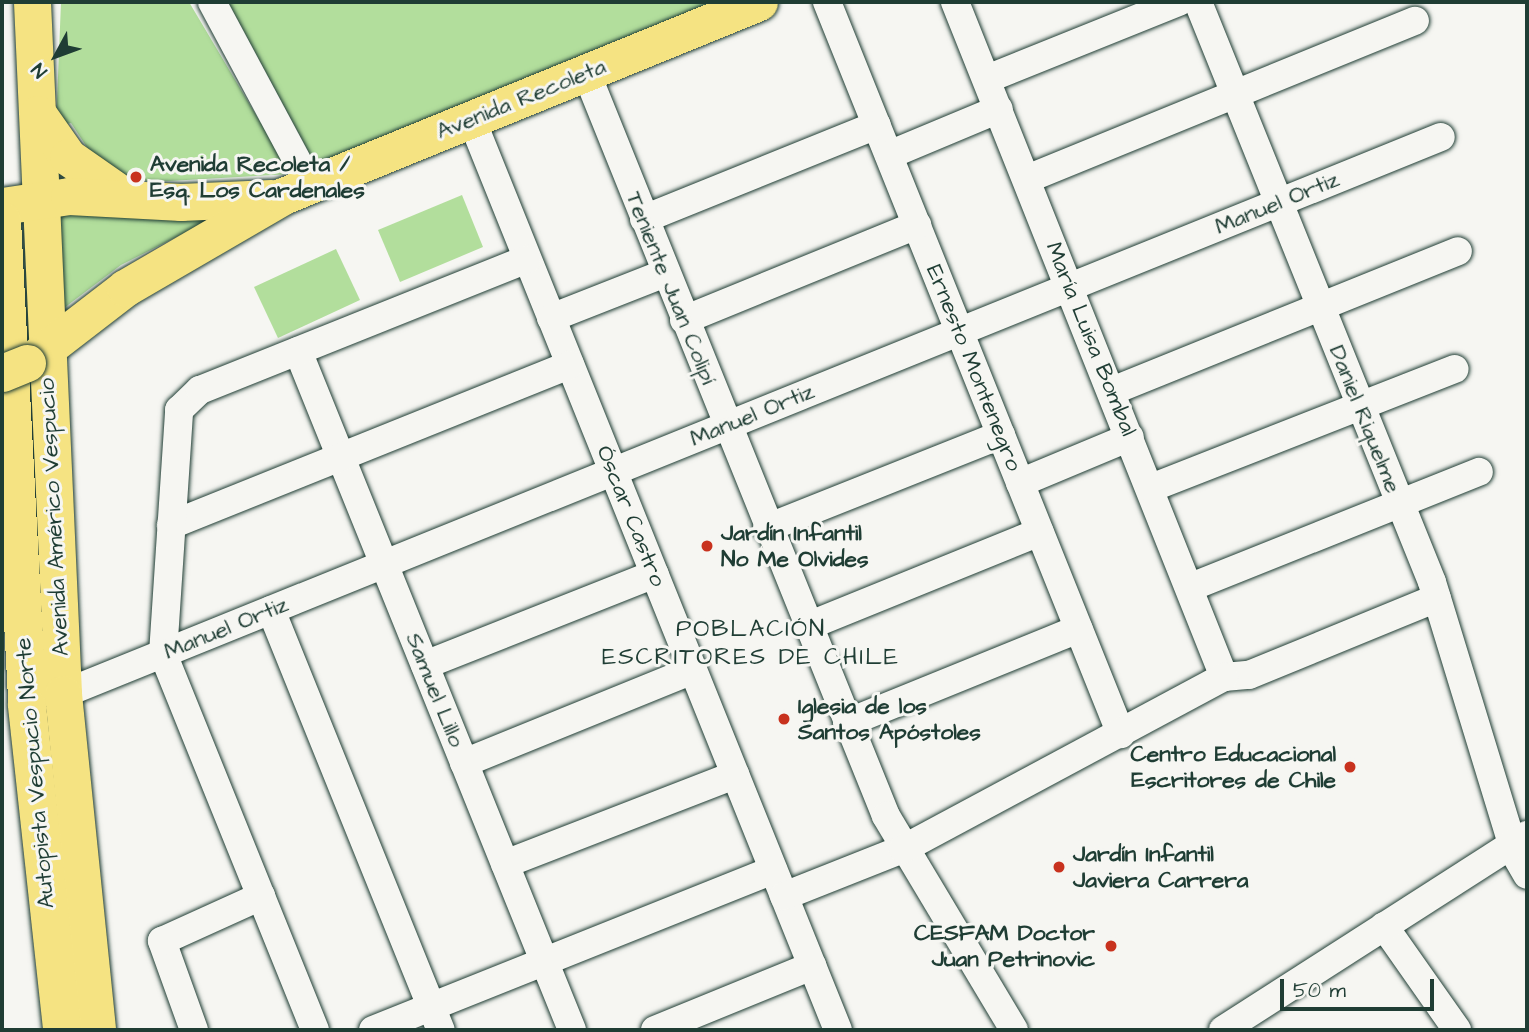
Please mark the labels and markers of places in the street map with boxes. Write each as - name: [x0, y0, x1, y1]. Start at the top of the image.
- place label: Avenida Recoleta / Esq. Los Cardenales: [150, 150, 365, 204]
- marker: Avenida Recoleta / Esq. Los Cardenales: [128, 169, 144, 185]
- place label: Jardín Infantil No Me Olvides: [721, 519, 868, 573]
- marker: Jardín Infantil No Me Olvides: [699, 538, 715, 554]
- place label: Iglesia de los Santos Apóstoles: [798, 692, 981, 746]
- marker: Iglesia de los Santos Apóstoles: [776, 711, 792, 727]
- place label: Centro Educacional Escritores de Chile: [1131, 740, 1336, 794]
- marker: Centro Educacional Escritores de Chile: [1342, 759, 1358, 775]
- place label: Jardín Infantil Javiera Carrera: [1073, 840, 1249, 894]
- marker: Jardín Infantil Javiera Carrera: [1051, 859, 1067, 875]
- place label: CESFAM Doctor Juan Petrinovic: [914, 919, 1095, 973]
- marker: CESFAM Doctor Juan Petrinovic: [1101, 936, 1121, 956]

